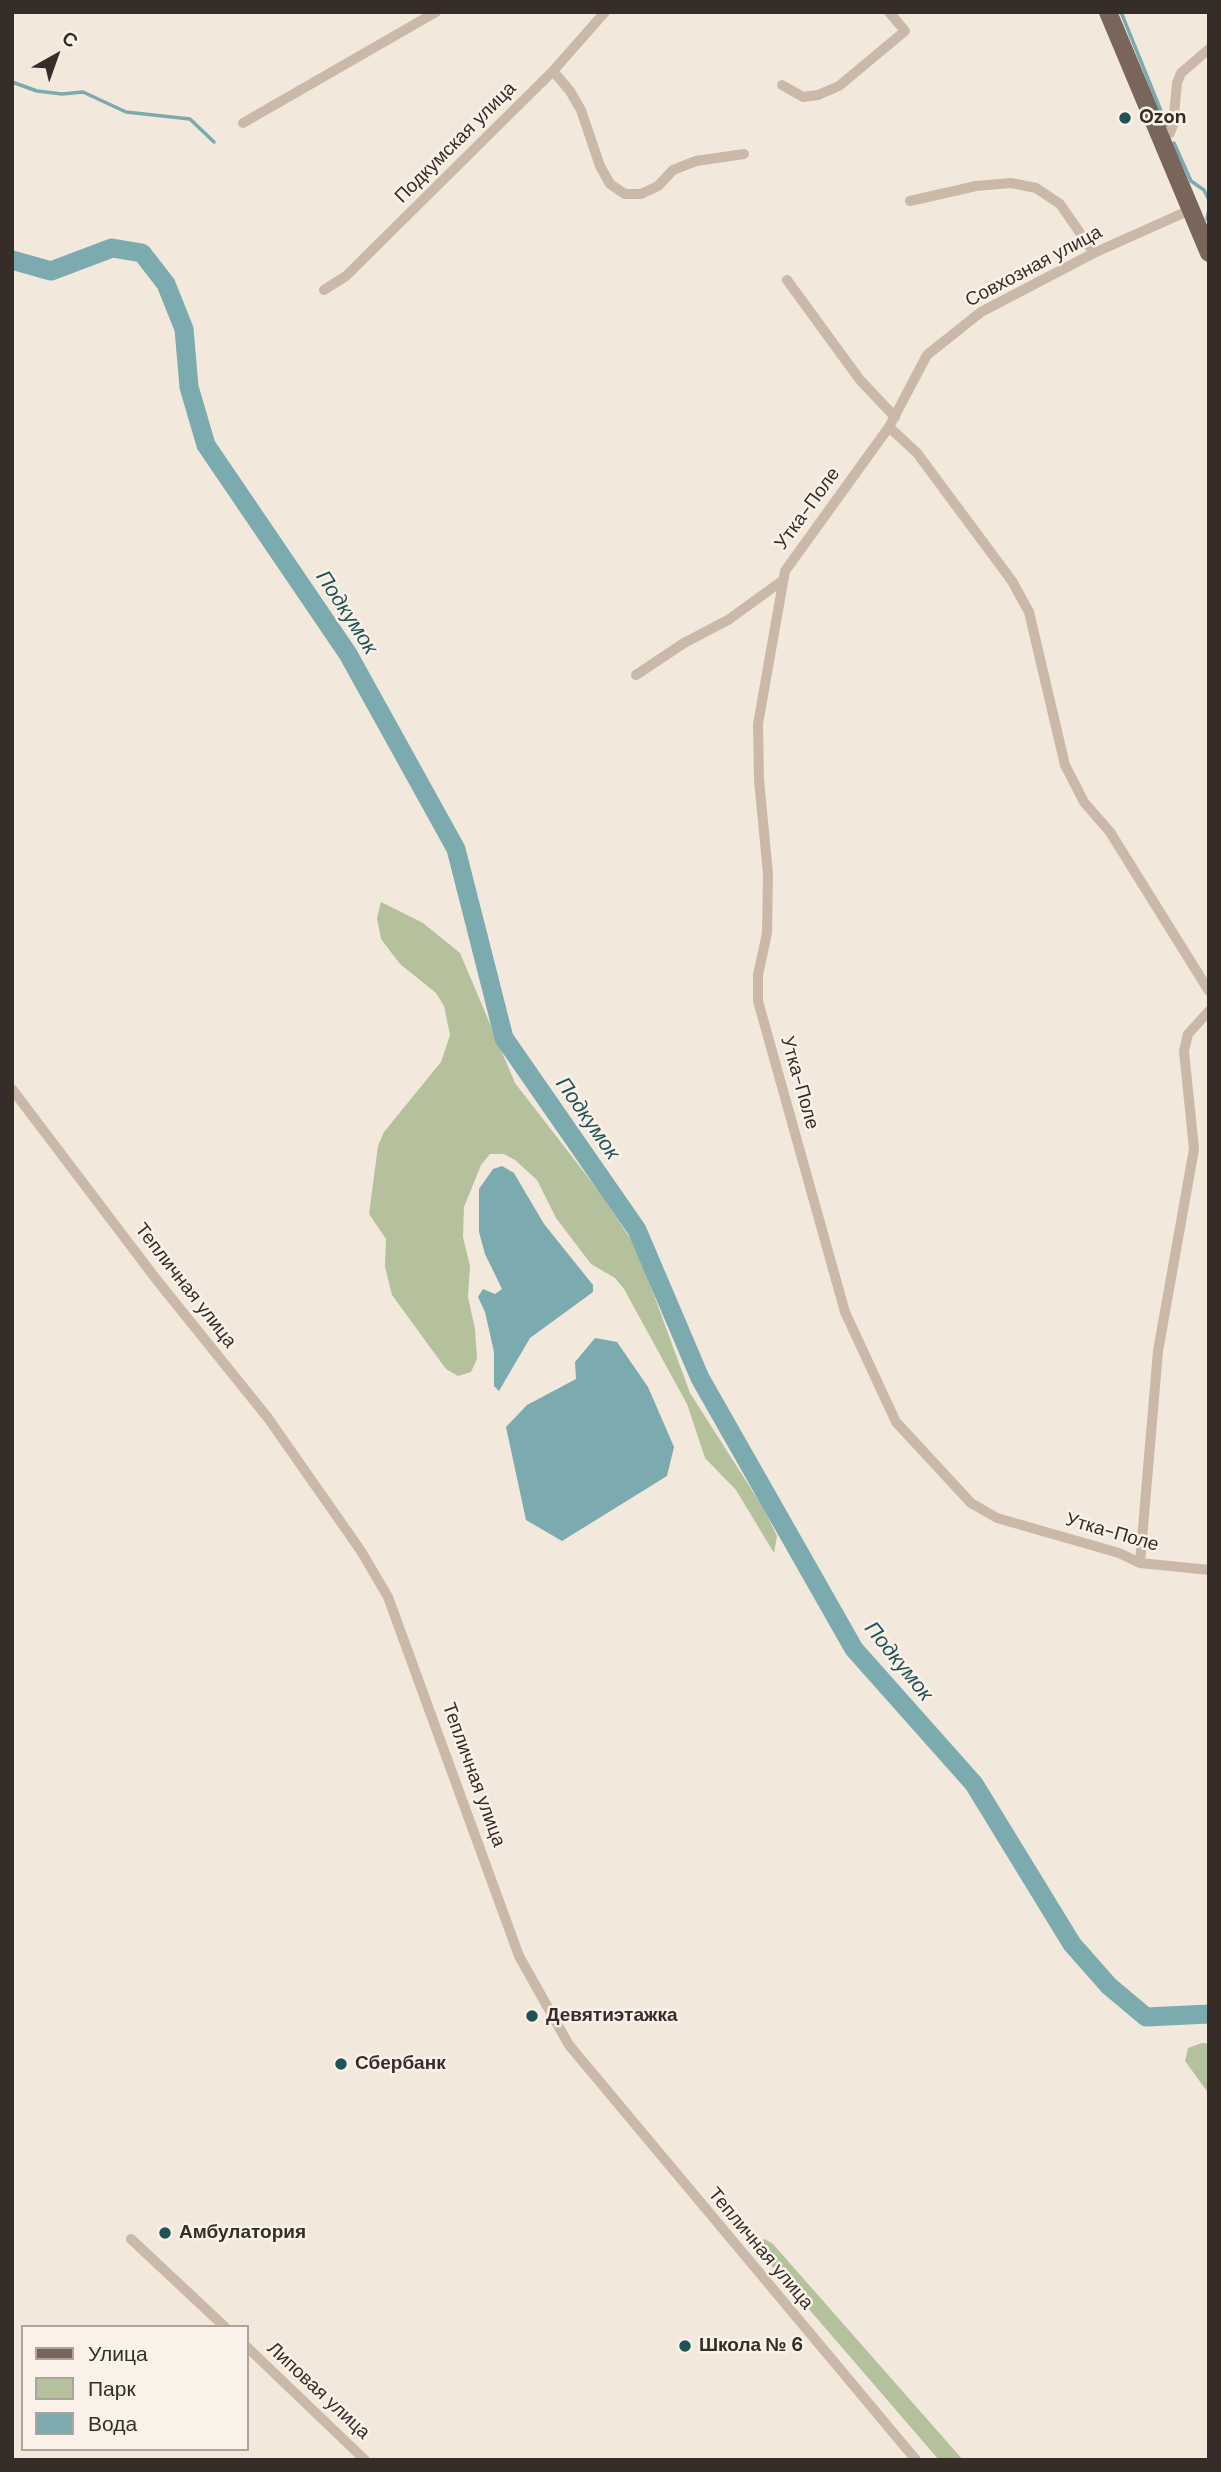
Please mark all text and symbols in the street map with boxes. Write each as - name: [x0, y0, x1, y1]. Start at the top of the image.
- north arrow: [21, 21, 91, 91]
- text: С: [57, 26, 83, 54]
- street label: Подкумская улица: [391, 78, 521, 208]
- place label: Ozon: [1139, 107, 1187, 129]
- marker: Ozon: [1117, 110, 1133, 126]
- street label: Совхозная улица: [962, 221, 1106, 313]
- street label: Утка-Поле: [771, 464, 845, 554]
- water label: Подкумок: [310, 566, 382, 660]
- street label: Утка-Поле: [775, 1034, 823, 1132]
- water label: Подкумок: [549, 1073, 625, 1165]
- street label: Тепличная улица: [129, 1219, 241, 1353]
- street label: Утка-Поле: [1063, 1509, 1161, 1557]
- water label: Подкумок: [858, 1617, 938, 1707]
- street label: Тепличная улица: [436, 1700, 510, 1850]
- place label: Девятиэтажка: [546, 2005, 677, 2027]
- marker: Девятиэтажка: [524, 2008, 540, 2024]
- place label: Сбербанк: [355, 2053, 446, 2075]
- marker: Сбербанк: [333, 2056, 349, 2072]
- street label: Тепличная улица: [703, 2184, 817, 2314]
- place label: Амбулатория: [179, 2222, 306, 2244]
- marker: Амбулатория: [157, 2225, 173, 2241]
- legend: [21, 2325, 248, 2451]
- place label: Школа № 6: [699, 2335, 803, 2357]
- street label: Липовая улица: [262, 2338, 374, 2444]
- marker: Школа № 6: [677, 2338, 693, 2354]
- text: Улица: [88, 2340, 148, 2368]
- text: Парк: [88, 2375, 136, 2403]
- text: Вода: [88, 2410, 137, 2438]

